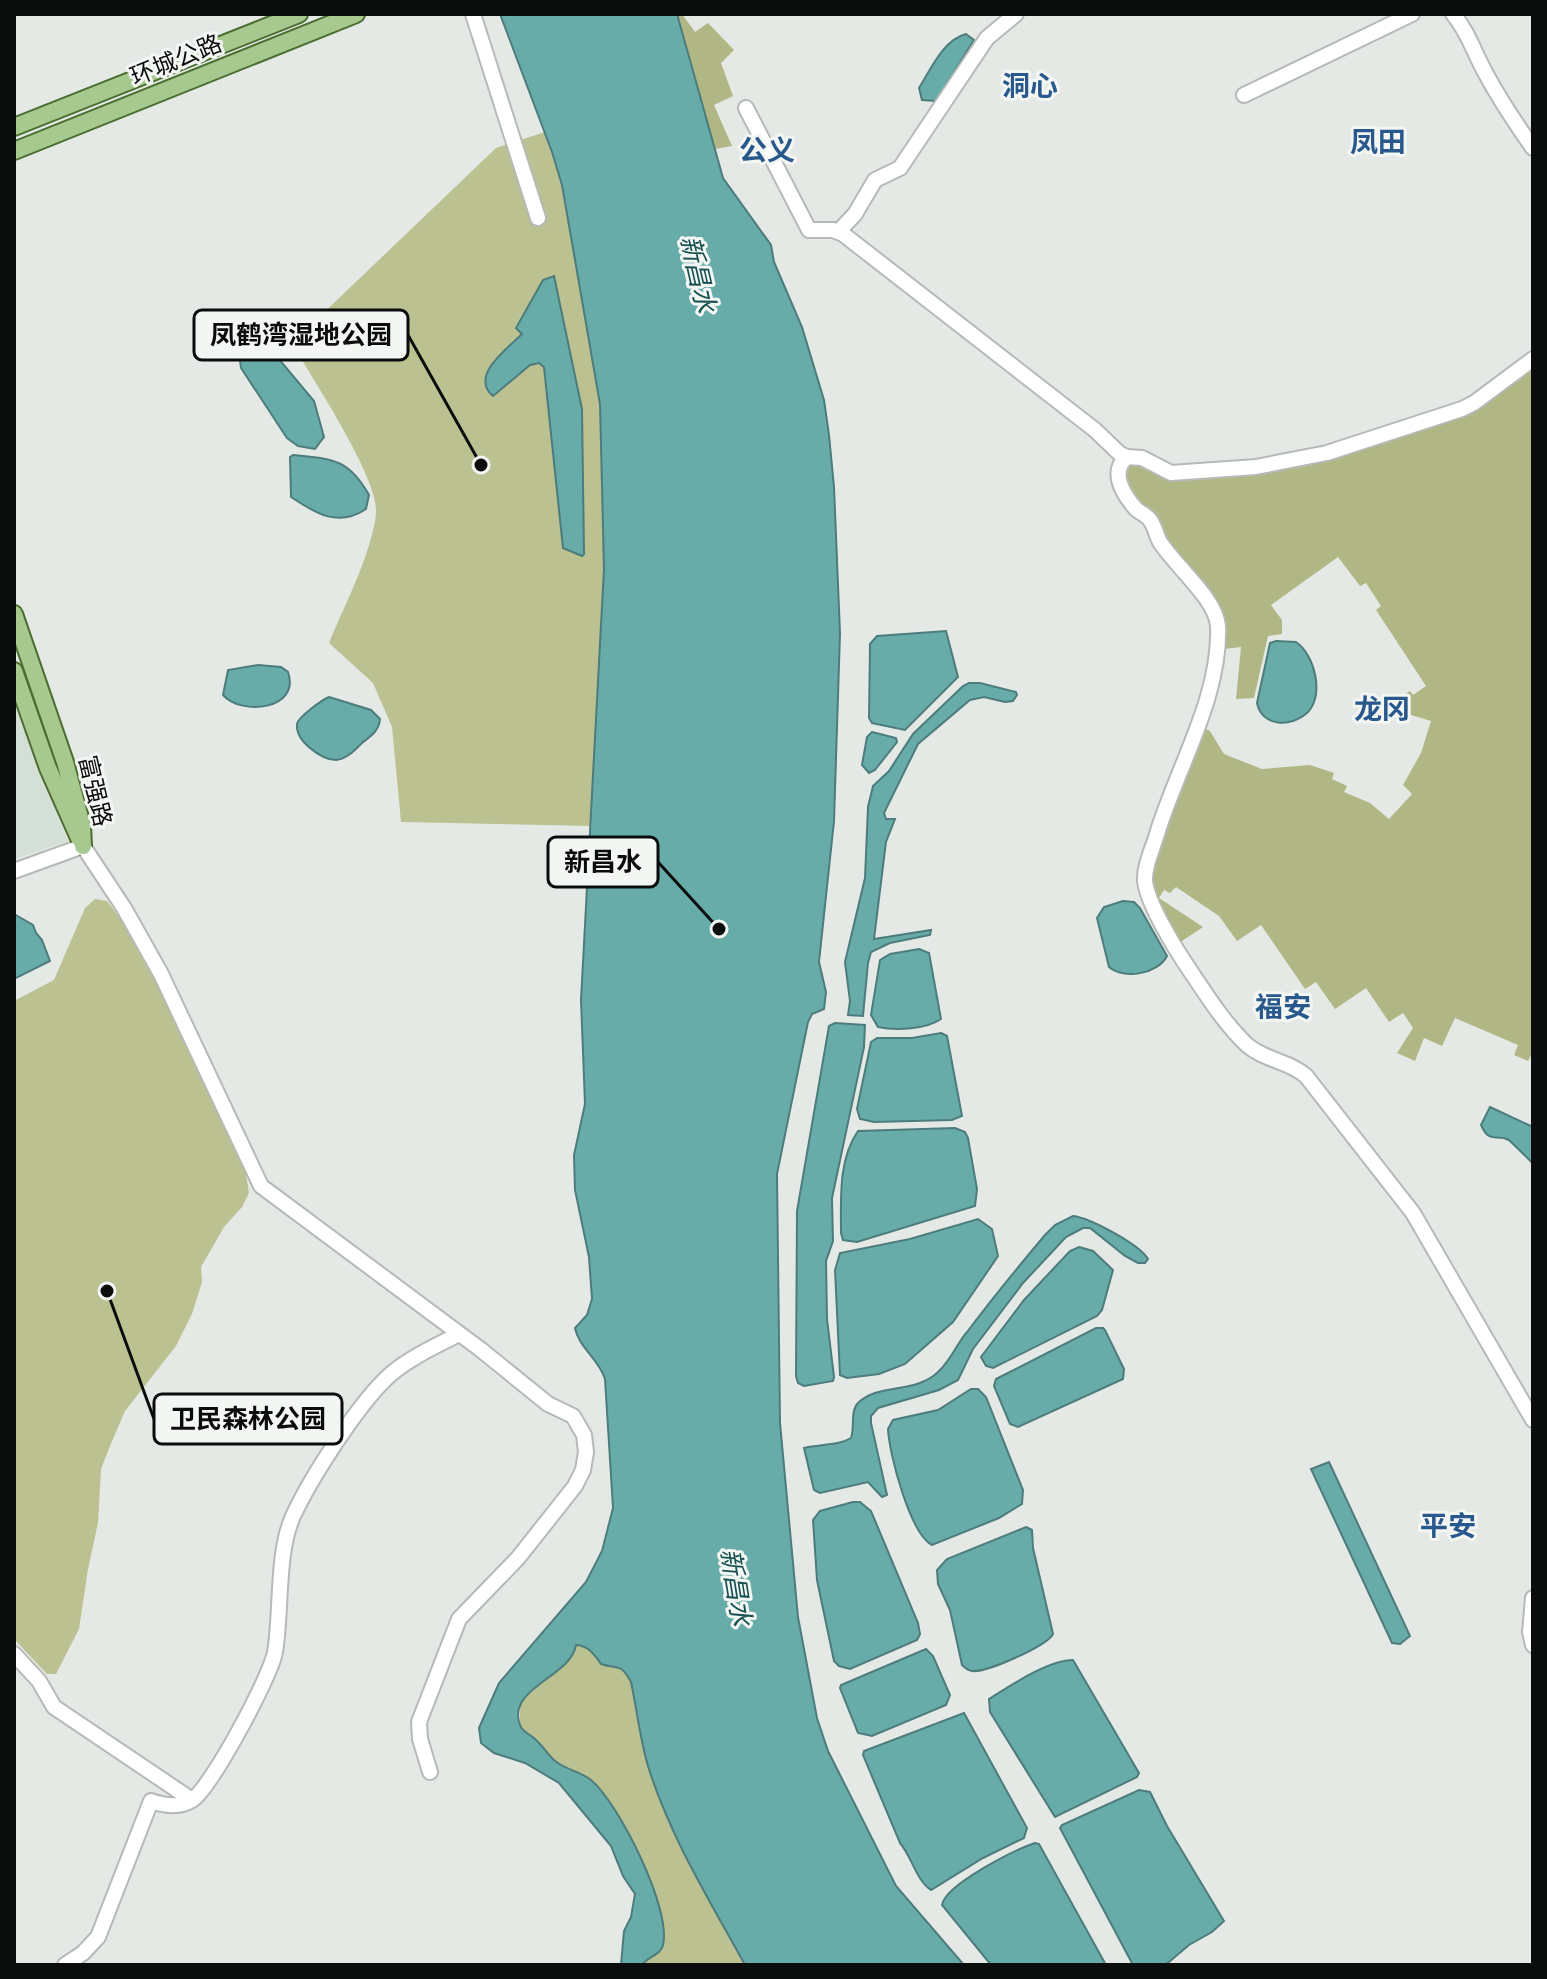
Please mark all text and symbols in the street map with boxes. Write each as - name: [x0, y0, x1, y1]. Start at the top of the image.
- street label: 环城公路: [126, 29, 226, 91]
- district label: 洞心: [1002, 70, 1058, 103]
- district label: 凤田: [1350, 126, 1406, 159]
- district label: 公义: [739, 134, 795, 167]
- water label: 新昌水: [674, 233, 722, 317]
- callout: 凤鹤湾湿地公园: [194, 310, 408, 360]
- text: 凤鹤湾湿地公园: [210, 320, 392, 351]
- district label: 龙冈: [1354, 693, 1410, 726]
- street label: 富强路: [73, 753, 117, 829]
- callout: 新昌水: [548, 837, 658, 887]
- text: 新昌水: [564, 847, 642, 878]
- district label: 福安: [1255, 991, 1311, 1024]
- callout: 卫民森林公园: [154, 1394, 342, 1444]
- text: 卫民森林公园: [170, 1404, 326, 1435]
- district label: 平安: [1420, 1510, 1476, 1543]
- water label: 新昌水: [714, 1546, 757, 1629]

